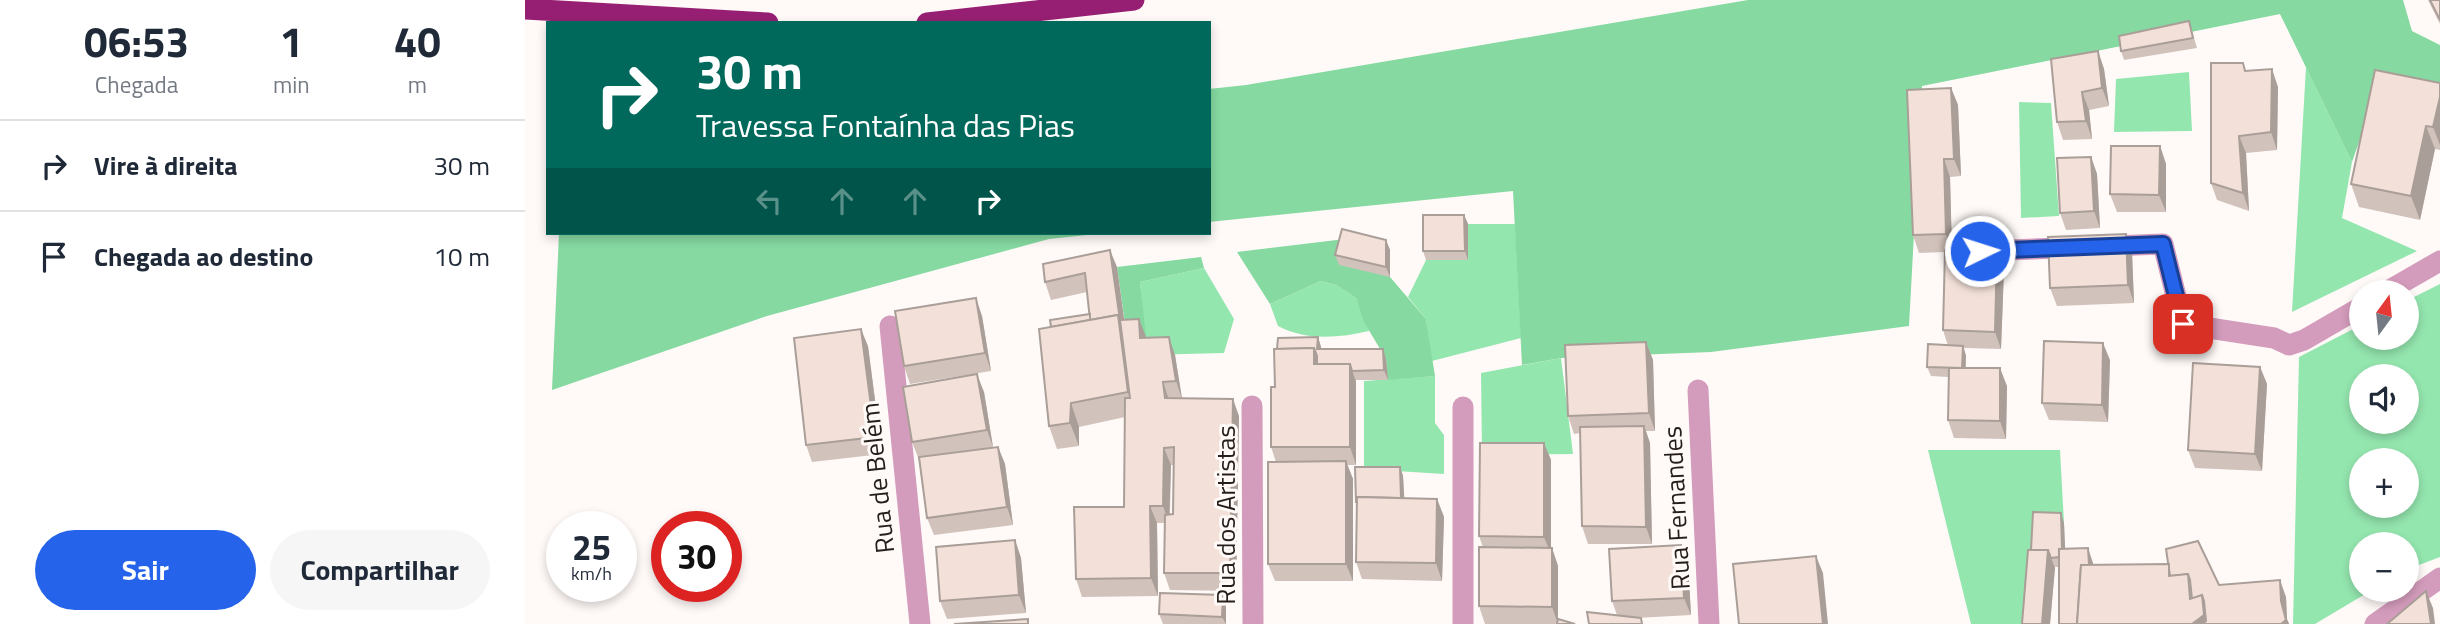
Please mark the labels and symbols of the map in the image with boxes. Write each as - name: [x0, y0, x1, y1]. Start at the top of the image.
- position arrow: [1943, 214, 2017, 288]
- north arrow: [2349, 280, 2419, 350]
- pin: [2153, 294, 2213, 354]
- street label: Rua de Belém: [850, 401, 904, 555]
- street label: Rua dos Artistas: [1206, 425, 1245, 605]
- street label: Rua Fernandes: [1652, 425, 1700, 591]
- speed limit sign: 30: [651, 511, 742, 602]

